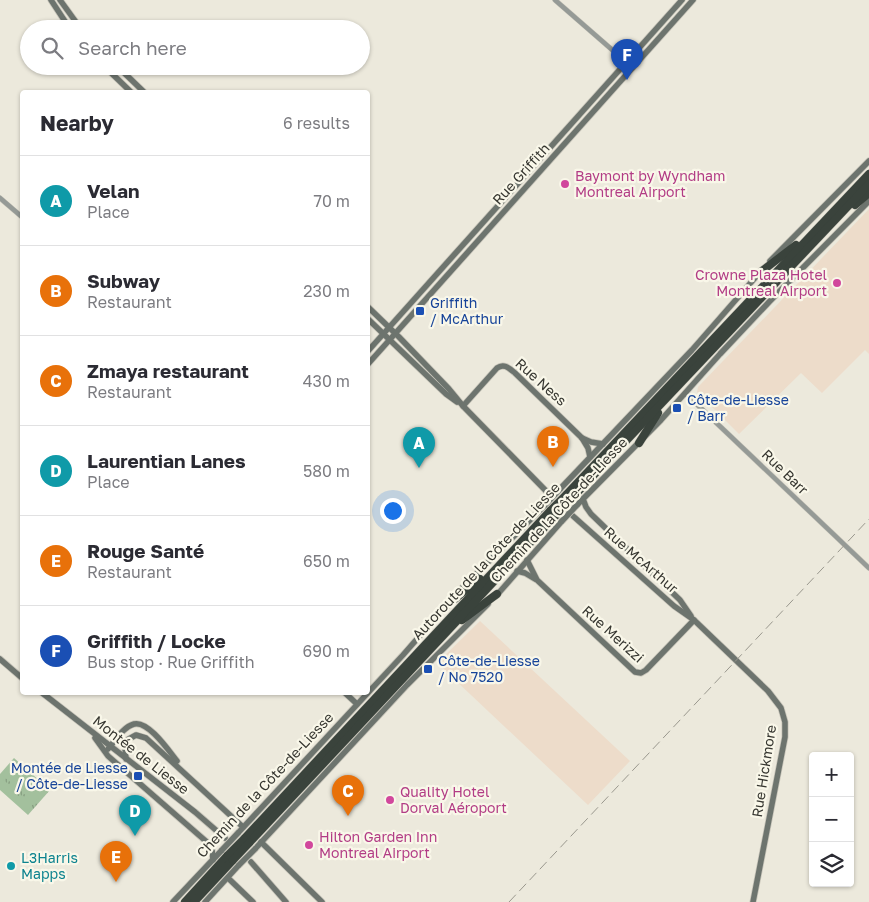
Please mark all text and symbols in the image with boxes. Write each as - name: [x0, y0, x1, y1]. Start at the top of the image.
- search box: [20, 20, 370, 75]
- icon: search: [38, 34, 66, 62]
- text: Search here: [78, 36, 187, 59]
- pin: F: [611, 39, 643, 80]
- text: Nearby: [40, 110, 114, 136]
- text: 6 results: [283, 113, 350, 133]
- street label: Rue Griffith: [489, 139, 553, 208]
- place label: Baymont by Wyndham Montreal Airport: [575, 167, 725, 200]
- marker: Baymont by Wyndham Montreal Airport: [559, 178, 571, 190]
- text: Velan: [87, 179, 139, 202]
- text: A: [50, 191, 62, 211]
- text: 70 m: [313, 191, 350, 211]
- text: Place: [87, 202, 130, 222]
- place label: Crowne Plaza Hotel Montreal Airport: [695, 266, 827, 299]
- text: Subway: [87, 269, 160, 292]
- marker: Crowne Plaza Hotel Montreal Airport: [831, 277, 843, 289]
- text: B: [50, 281, 62, 301]
- text: 230 m: [303, 281, 350, 301]
- text: Restaurant: [87, 292, 172, 312]
- place label: Griffith / McArthur: [430, 294, 504, 327]
- marker: Griffith / McArthur: [414, 305, 426, 317]
- street label: Rue Ness: [512, 354, 570, 409]
- text: Zmaya restaurant: [87, 359, 249, 382]
- text: C: [50, 371, 62, 391]
- text: 430 m: [303, 371, 350, 391]
- text: Restaurant: [87, 382, 172, 402]
- place label: Côte-de-Liesse / Barr: [687, 391, 789, 424]
- marker: Côte-de-Liesse / Barr: [671, 402, 683, 414]
- pin: B: [537, 426, 569, 467]
- pin: A: [403, 427, 435, 468]
- street label: Chemin de la Côte-de-Liesse: [487, 433, 630, 586]
- street label: Rue Barr: [759, 446, 812, 498]
- text: Laurentian Lanes: [87, 449, 246, 472]
- text: D: [50, 461, 62, 481]
- text: 580 m: [303, 461, 350, 481]
- text: Place: [87, 472, 130, 492]
- street label: Autoroute de la Côte-de-Liesse: [408, 478, 563, 643]
- your location: [380, 498, 406, 524]
- street label: Rue McArthur: [601, 523, 682, 597]
- text: Rouge Santé: [87, 539, 204, 562]
- text: E: [51, 551, 61, 571]
- text: 650 m: [303, 551, 350, 571]
- text: Restaurant: [87, 562, 172, 582]
- street label: Rue Merizzi: [579, 602, 648, 666]
- text: Griffith / Locke: [87, 629, 226, 652]
- text: F: [51, 641, 61, 661]
- text: 690 m: [303, 641, 350, 661]
- text: Bus stop · Rue Griffith: [87, 652, 255, 672]
- place label: Côte-de-Liesse / No 7520: [438, 652, 540, 685]
- marker: Côte-de-Liesse / No 7520: [422, 663, 434, 675]
- street label: Chemin de la Côte-de-Liesse: [193, 708, 336, 861]
- street label: Montée de Liesse: [90, 712, 193, 797]
- street label: Rue Hickmore: [748, 723, 779, 818]
- map controls: [809, 752, 854, 887]
- button: +: [809, 752, 854, 797]
- place label: Montée de Liesse / Côte-de-Liesse: [11, 759, 128, 792]
- marker: Montée de Liesse / Côte-de-Liesse: [132, 770, 144, 782]
- pin: C: [332, 775, 364, 816]
- place label: Quality Hotel Dorval Aéroport: [400, 783, 507, 816]
- marker: Quality Hotel Dorval Aéroport: [384, 794, 396, 806]
- pin: D: [119, 795, 151, 836]
- button: −: [809, 797, 854, 842]
- place label: Hilton Garden Inn Montreal Airport: [319, 828, 437, 861]
- marker: Hilton Garden Inn Montreal Airport: [303, 839, 315, 851]
- pin: E: [100, 841, 132, 882]
- button: layers: [809, 842, 854, 887]
- place label: L3Harris Mapps: [21, 849, 78, 882]
- marker: L3Harris Mapps: [5, 860, 17, 872]

